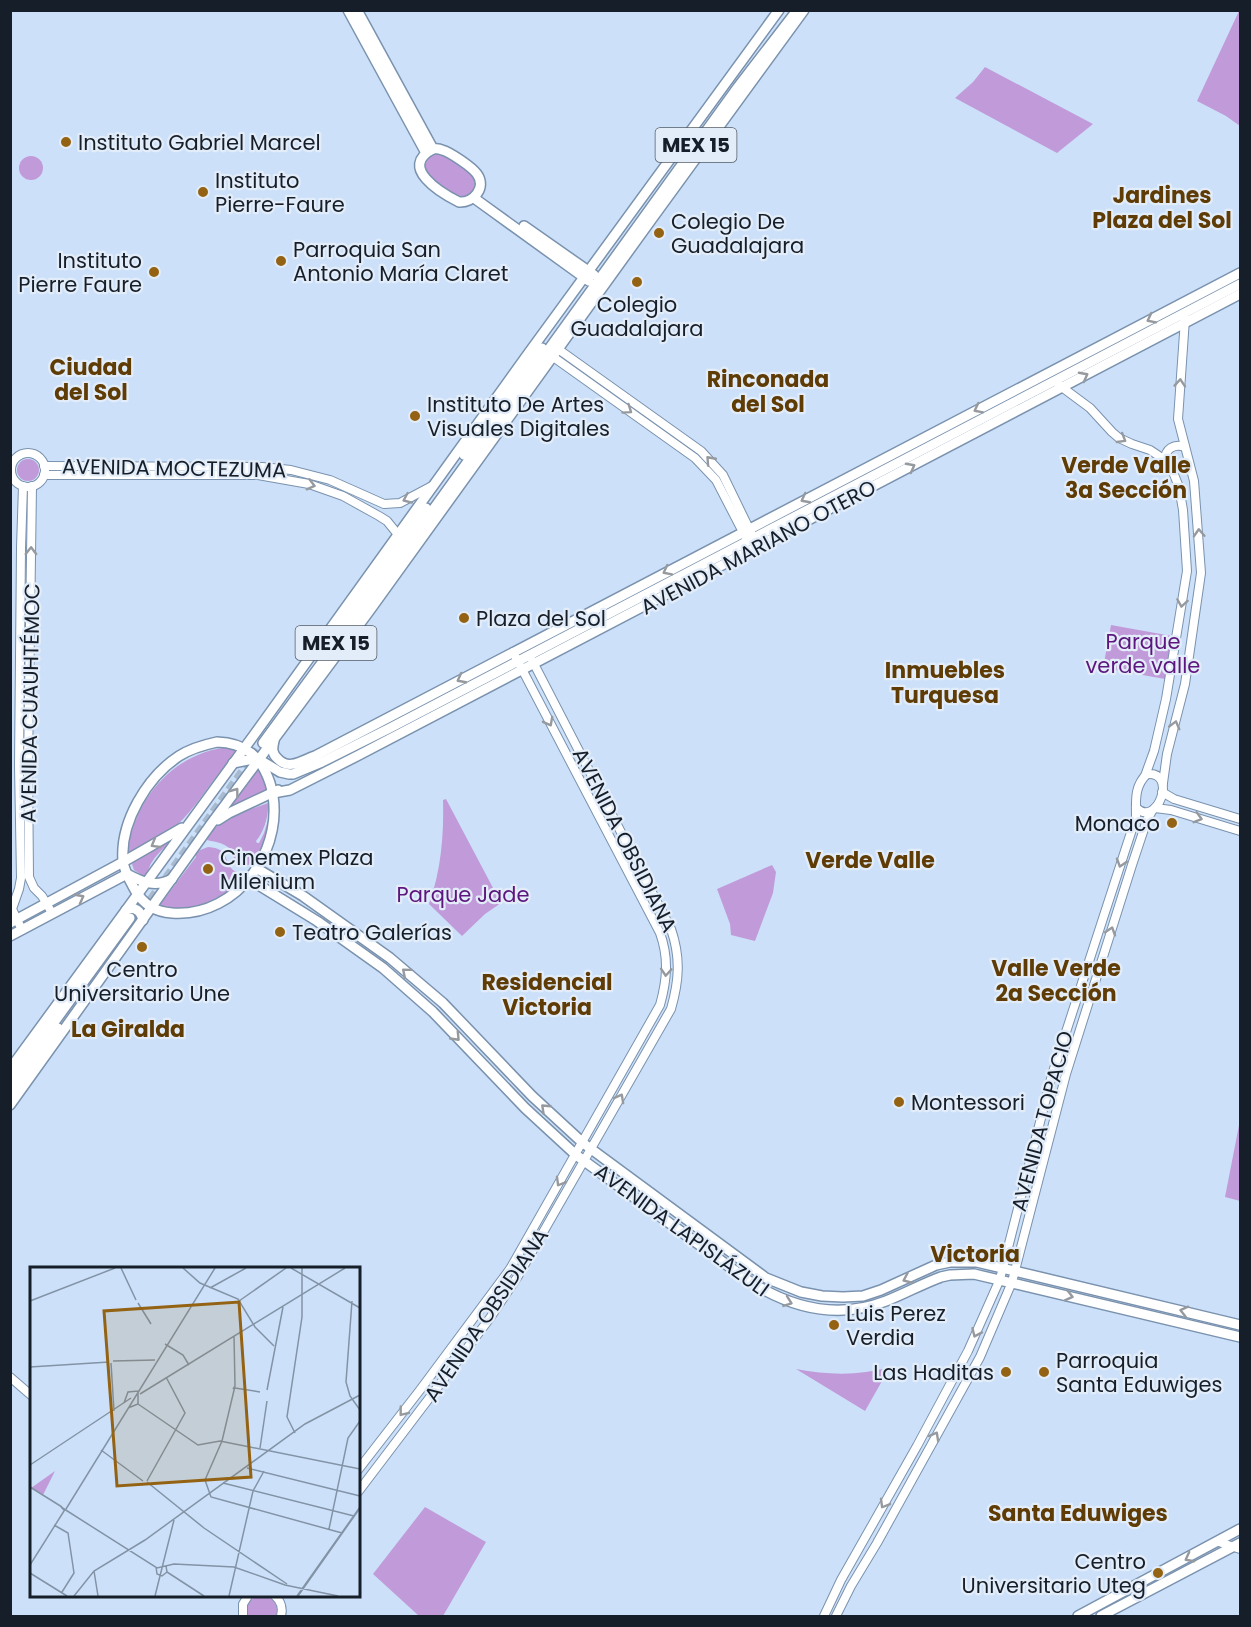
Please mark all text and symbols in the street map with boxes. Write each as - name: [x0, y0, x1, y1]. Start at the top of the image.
- place label: Instituto Gabriel Marcel: [78, 128, 321, 157]
- road number: MEX 15: [656, 128, 736, 162]
- marker: Instituto Gabriel Marcel: [59, 135, 73, 149]
- place label: Instituto Pierre-Faure: [215, 166, 345, 219]
- district label: Jardines Plaza del Sol: [1092, 180, 1232, 236]
- marker: Instituto Pierre-Faure: [196, 185, 210, 199]
- place label: Colegio De Guadalajara: [671, 207, 804, 260]
- marker: Colegio De Guadalajara: [652, 226, 666, 240]
- place label: Parroquia San Antonio María Claret: [293, 235, 508, 288]
- place label: Instituto Pierre Faure: [18, 246, 142, 299]
- marker: Parroquia San Antonio María Claret: [274, 254, 288, 268]
- marker: Instituto Pierre Faure: [147, 265, 161, 279]
- marker: Colegio Guadalajara: [630, 275, 644, 289]
- place label: Colegio Guadalajara: [570, 290, 704, 343]
- one-way arrow: [1147, 312, 1158, 324]
- district label: Ciudad del Sol: [50, 352, 132, 408]
- district label: Rinconada del Sol: [707, 364, 829, 420]
- one-way arrow: [1077, 372, 1088, 383]
- one-way arrow: [1174, 378, 1187, 387]
- place label: Instituto De Artes Visuales Digitales: [427, 390, 610, 443]
- one-way arrow: [974, 402, 985, 414]
- one-way arrow: [622, 403, 633, 414]
- marker: Instituto De Artes Visuales Digitales: [408, 409, 422, 423]
- one-way arrow: [1116, 431, 1126, 443]
- district label: Verde Valle 3a Sección: [1061, 450, 1191, 506]
- street label: AVENIDA MOCTEZUMA: [62, 452, 286, 484]
- one-way arrow: [706, 456, 717, 467]
- one-way arrow: [905, 463, 915, 474]
- street label: AVENIDA MARIANO OTERO: [635, 473, 881, 621]
- one-way arrow: [305, 478, 316, 490]
- one-way arrow: [402, 492, 413, 504]
- one-way arrow: [801, 492, 812, 503]
- one-way arrow: [1192, 528, 1205, 537]
- one-way arrow: [25, 546, 37, 555]
- one-way arrow: [663, 564, 674, 575]
- street label: AVENIDA CUAUHTÉMOC: [13, 583, 47, 823]
- one-way arrow: [1176, 598, 1188, 607]
- place label: Plaza del Sol: [476, 604, 606, 633]
- marker: Plaza del Sol: [457, 611, 471, 625]
- road number: MEX 15: [296, 626, 376, 660]
- park label: Parque verde valle: [1086, 627, 1200, 680]
- district label: Inmuebles Turquesa: [885, 655, 1005, 711]
- one-way arrow: [456, 672, 467, 683]
- one-way arrow: [542, 715, 553, 726]
- one-way arrow: [1168, 721, 1180, 731]
- street label: AVENIDA OBSIDIANA: [566, 743, 684, 937]
- one-way arrow: [228, 788, 239, 799]
- place label: Monaco: [1075, 809, 1160, 838]
- one-way arrow: [1192, 811, 1203, 823]
- marker: Monaco: [1165, 816, 1179, 830]
- one-way arrow: [151, 836, 161, 848]
- place label: Cinemex Plaza Milenium: [220, 843, 373, 896]
- district label: Verde Valle: [805, 845, 935, 876]
- one-way arrow: [1115, 857, 1128, 868]
- marker: Cinemex Plaza Milenium: [201, 862, 215, 876]
- park label: Parque Jade: [397, 880, 530, 909]
- one-way arrow: [74, 894, 85, 905]
- place label: Teatro Galerías: [292, 918, 452, 947]
- marker: Teatro Galerías: [273, 925, 287, 939]
- one-way arrow: [1104, 926, 1116, 937]
- marker: Centro Universitario Une: [135, 940, 149, 954]
- district label: Valle Verde 2a Sección: [991, 953, 1121, 1009]
- place label: Centro Universitario Une: [54, 955, 230, 1008]
- district label: Residencial Victoria: [481, 967, 613, 1023]
- one-way arrow: [402, 968, 413, 979]
- one-way arrow: [660, 968, 673, 977]
- district label: La Giralda: [71, 1014, 185, 1045]
- street label: AVENIDA TOPACIO: [1004, 1028, 1080, 1214]
- one-way arrow: [449, 1029, 460, 1040]
- place label: Montessori: [911, 1088, 1025, 1117]
- one-way arrow: [613, 1094, 624, 1105]
- marker: Montessori: [892, 1095, 906, 1109]
- one-way arrow: [542, 1104, 552, 1115]
- street label: AVENIDA LAPISLÁZULI: [589, 1157, 775, 1303]
- one-way arrow: [556, 1176, 567, 1187]
- street label: AVENIDA OBSIDIANA: [417, 1222, 555, 1408]
- district label: Victoria: [930, 1239, 1020, 1270]
- inset map: [30, 1267, 360, 1597]
- one-way arrow: [902, 1271, 913, 1283]
- one-way arrow: [1064, 1288, 1074, 1301]
- one-way arrow: [782, 1294, 793, 1307]
- place label: Luis Perez Verdia: [846, 1299, 946, 1352]
- one-way arrow: [1179, 1306, 1189, 1319]
- marker: Luis Perez Verdia: [827, 1318, 841, 1332]
- one-way arrow: [971, 1326, 983, 1337]
- place label: Parroquia Santa Eduwiges: [1056, 1346, 1222, 1399]
- place label: Las Haditas: [873, 1358, 994, 1387]
- marker: Las Haditas: [999, 1365, 1013, 1379]
- marker: Parroquia Santa Eduwiges: [1037, 1365, 1051, 1379]
- one-way arrow: [399, 1406, 410, 1417]
- one-way arrow: [928, 1432, 939, 1442]
- one-way arrow: [880, 1498, 891, 1508]
- district label: Santa Eduwiges: [988, 1498, 1168, 1529]
- place label: Centro Universitario Uteg: [962, 1547, 1146, 1600]
- one-way arrow: [1185, 1551, 1195, 1562]
- marker: Centro Universitario Uteg: [1151, 1566, 1165, 1580]

